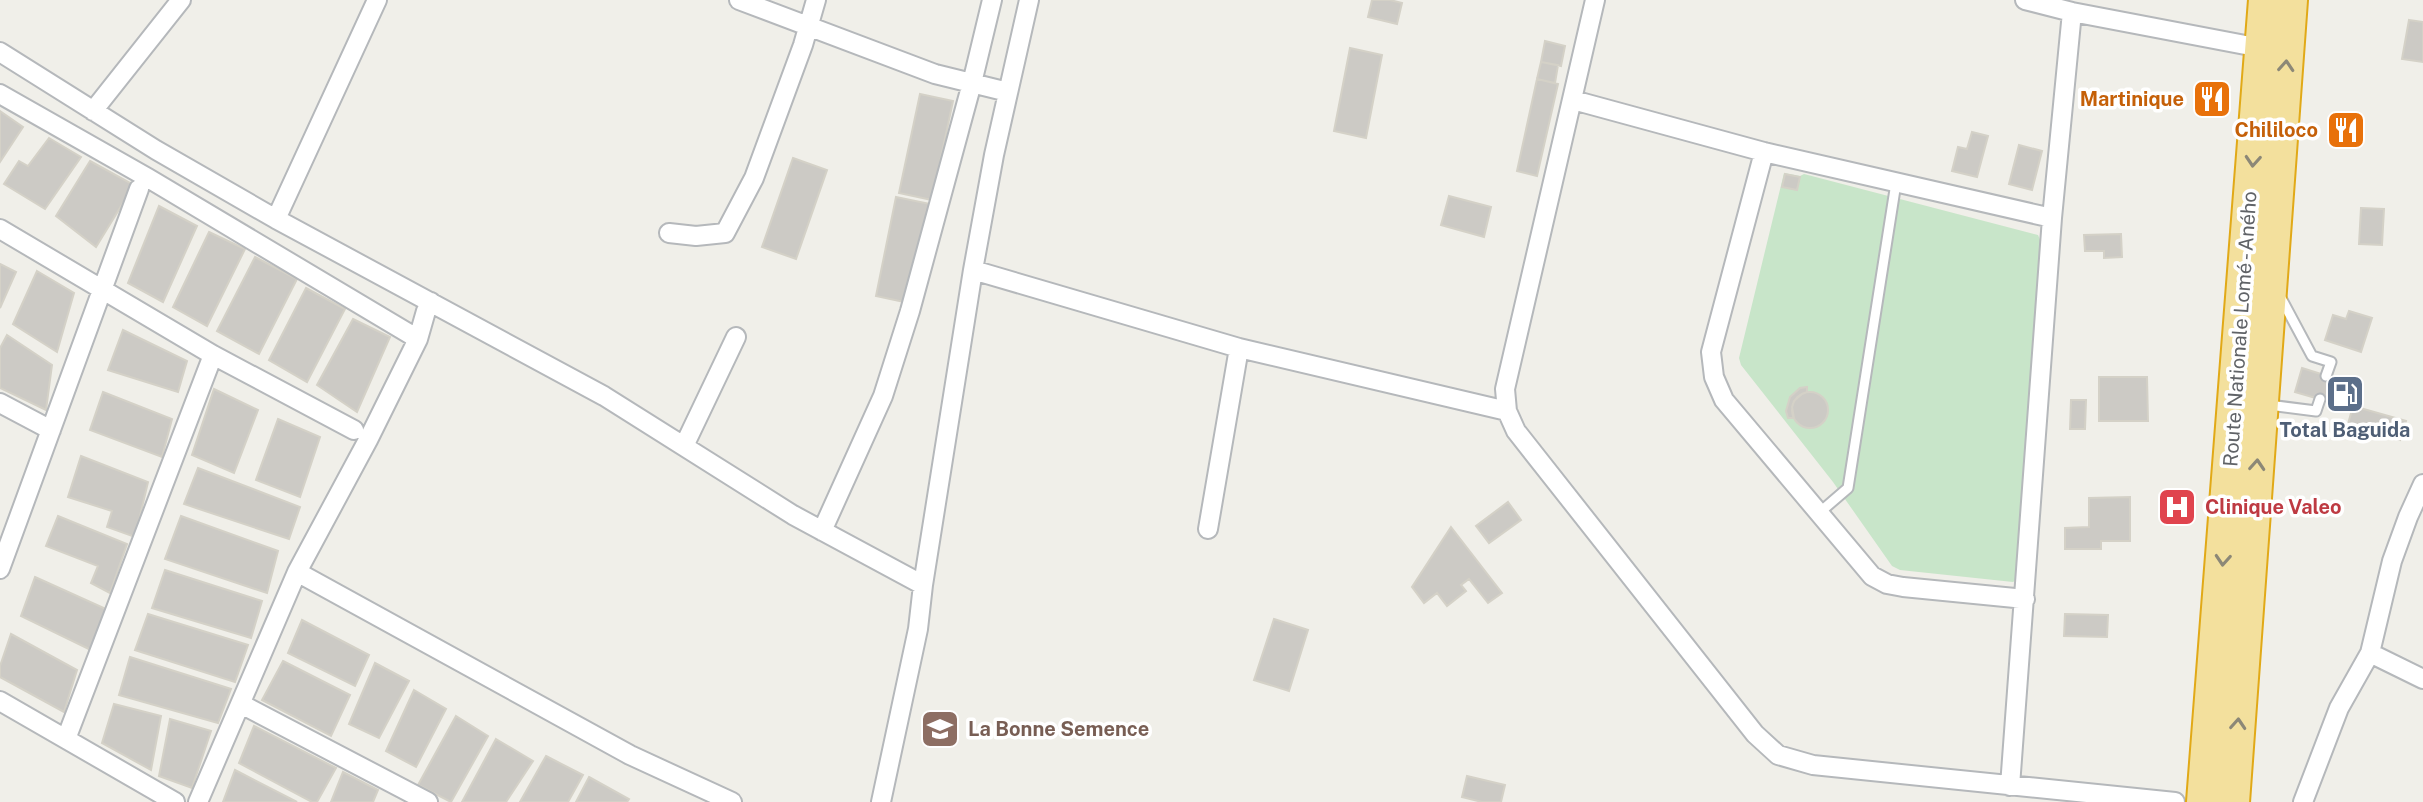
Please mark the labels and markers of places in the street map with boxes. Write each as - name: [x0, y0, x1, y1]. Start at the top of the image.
- restaurant icon: Martinique: [2191, 78, 2233, 120]
- place label: Martinique: [2080, 87, 2184, 111]
- restaurant icon: Chililoco: [2325, 109, 2367, 151]
- place label: Chililoco: [2235, 118, 2318, 142]
- fuel station icon: Total Baguida: [2324, 373, 2366, 415]
- place label: Total Baguida: [2280, 418, 2410, 442]
- hospital icon: Clinique Valeo: [2156, 486, 2198, 528]
- place label: Clinique Valeo: [2205, 495, 2342, 519]
- school or university icon: La Bonne Semence: [919, 708, 961, 750]
- place label: La Bonne Semence: [968, 717, 1149, 741]

